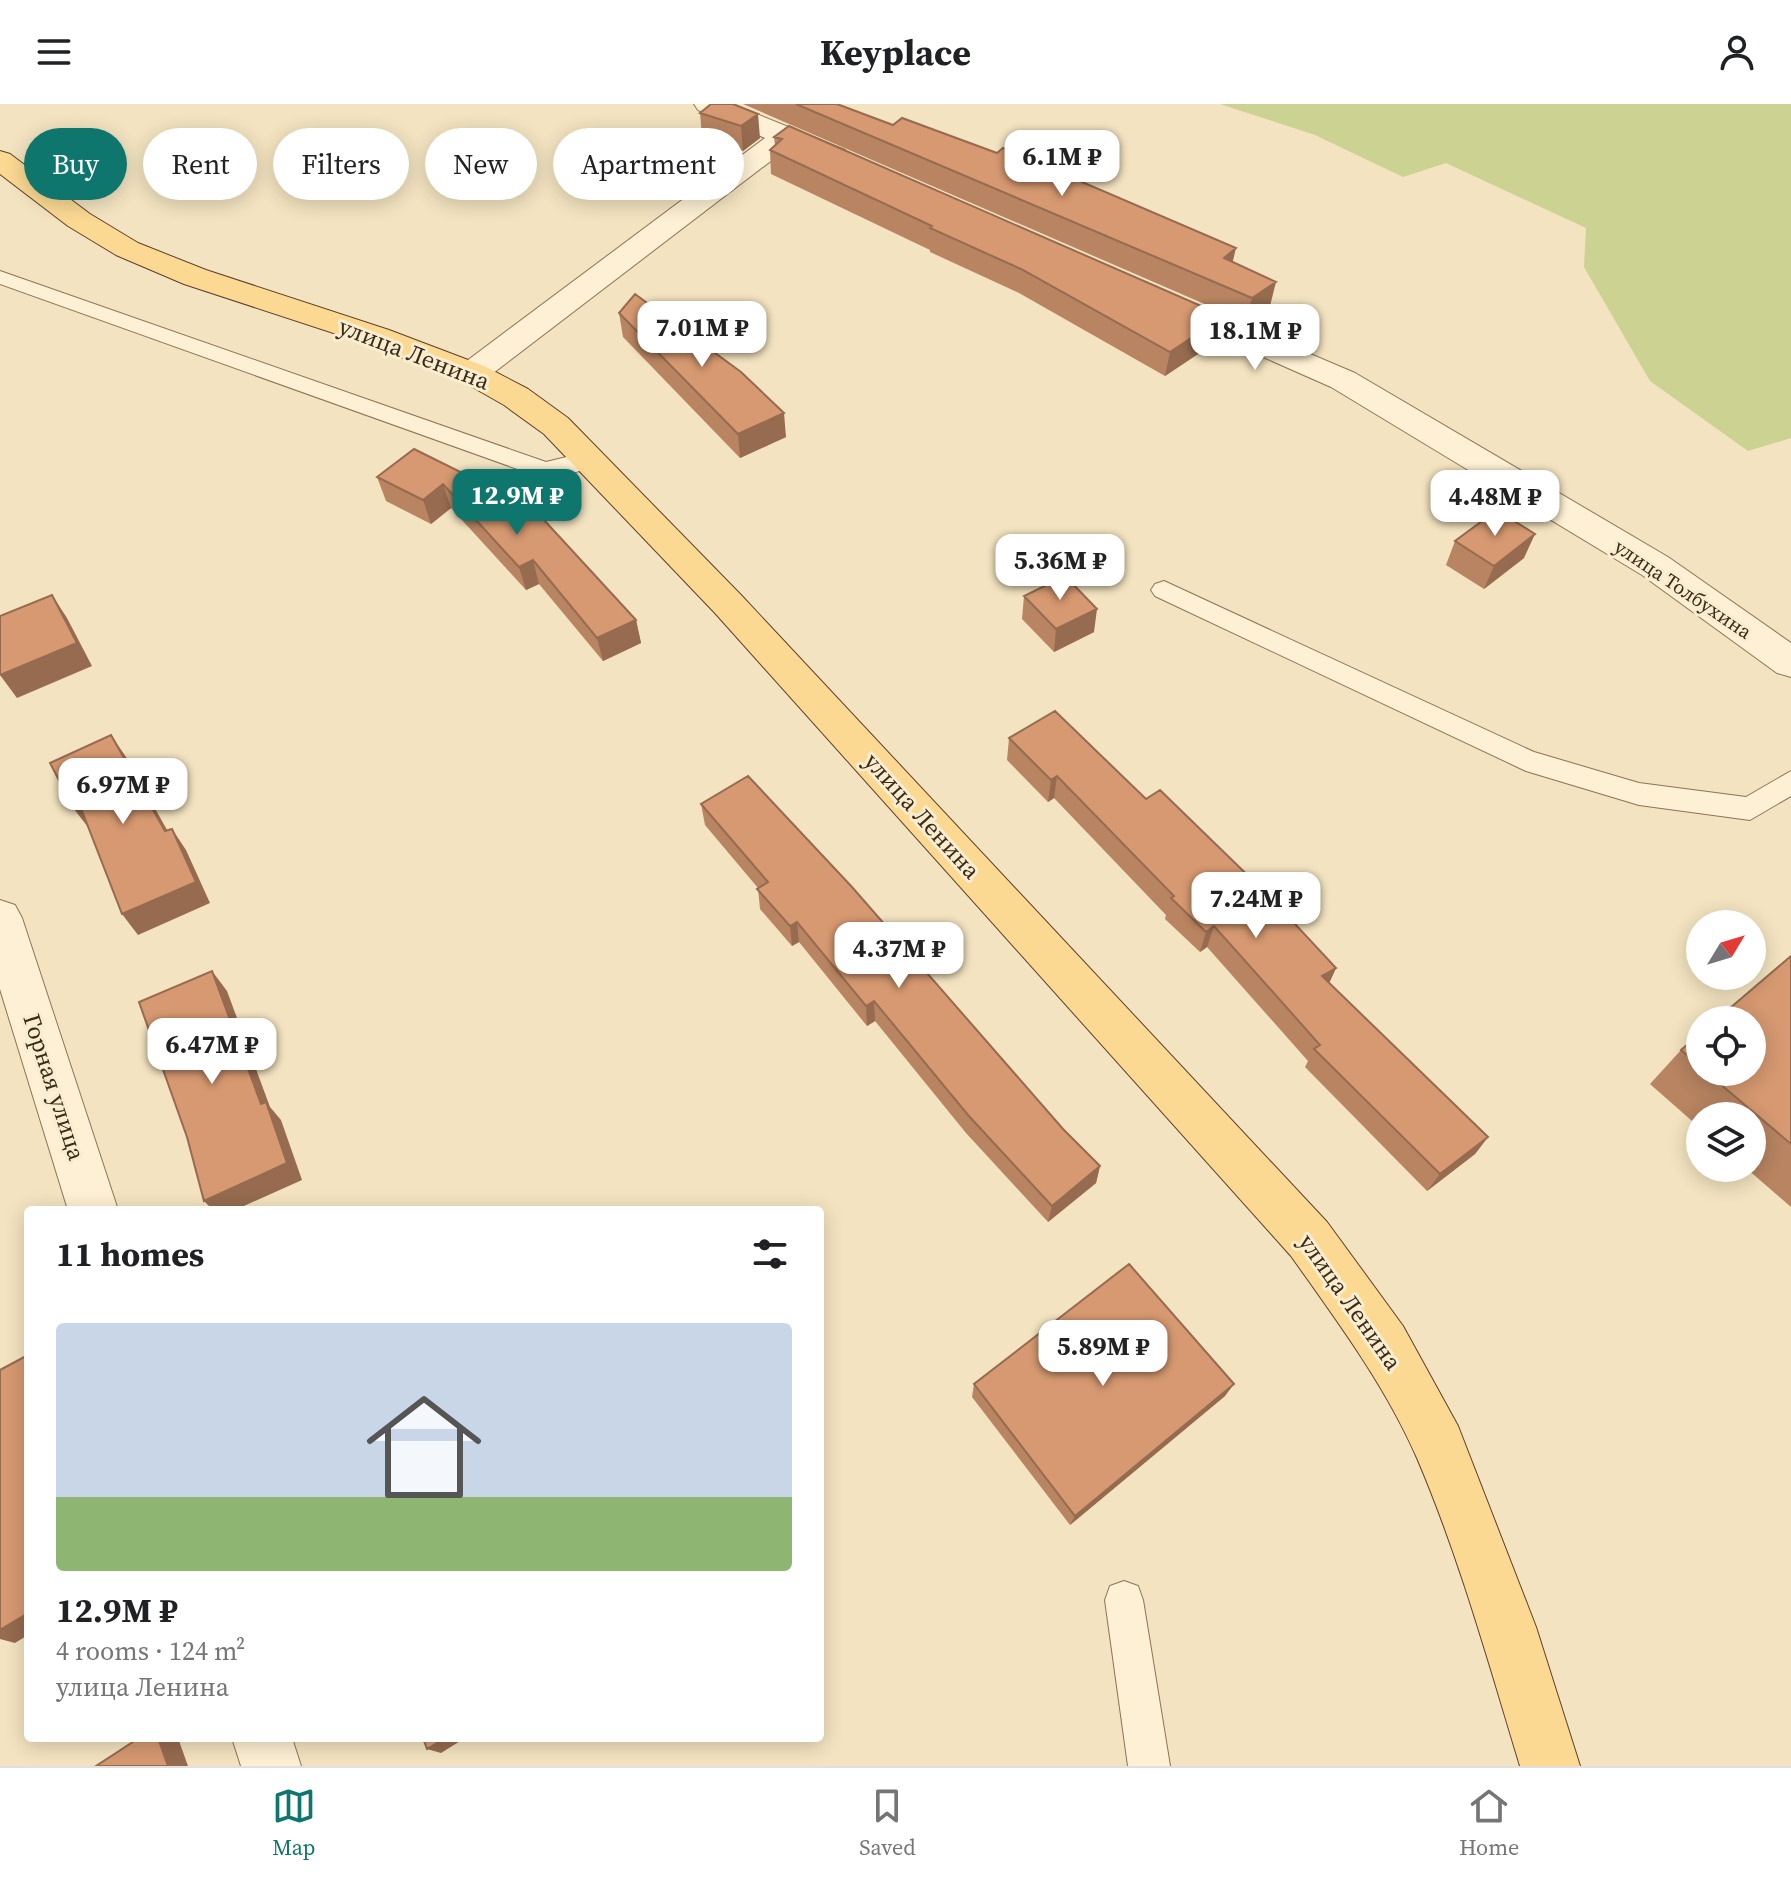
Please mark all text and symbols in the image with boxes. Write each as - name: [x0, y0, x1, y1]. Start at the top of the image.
- text: Keyplace: [820, 28, 971, 77]
- icon: menu: [32, 30, 76, 74]
- icon: person: [1715, 30, 1759, 74]
- chip: Buy: [24, 128, 127, 200]
- chip: Rent: [143, 128, 257, 200]
- chip: Filters: [273, 128, 409, 200]
- chip: New: [425, 128, 537, 200]
- chip: Apartment: [553, 128, 744, 200]
- pin: 6.1M ₽: [997, 130, 1127, 198]
- text: 6.1M ₽: [1023, 138, 1101, 174]
- pin: 7.01M ₽: [628, 301, 776, 369]
- pin: 18.1M ₽: [1181, 304, 1329, 372]
- text: 7.01M ₽: [655, 309, 749, 345]
- street label: улица Ленина: [334, 310, 495, 398]
- text: 18.1M ₽: [1208, 312, 1302, 348]
- pin: 12.9M ₽: [443, 469, 591, 537]
- pin: 4.48M ₽: [1421, 470, 1569, 538]
- text: 12.9M ₽: [470, 477, 564, 513]
- text: 4.48M ₽: [1448, 478, 1542, 514]
- street label: улица Толбухина: [1609, 533, 1758, 646]
- pin: 5.36M ₽: [986, 534, 1134, 602]
- text: 5.36M ₽: [1013, 542, 1107, 578]
- street label: улица Ленина: [857, 745, 989, 887]
- pin: 6.97M ₽: [49, 758, 197, 826]
- text: 6.97M ₽: [76, 766, 170, 802]
- pin: 7.24M ₽: [1182, 872, 1330, 940]
- text: 7.24M ₽: [1209, 880, 1303, 916]
- north arrow: [1686, 910, 1766, 990]
- map controls: [1686, 910, 1766, 1182]
- pin: 4.37M ₽: [825, 922, 973, 990]
- text: 4.37M ₽: [852, 930, 946, 966]
- button: locate: [1686, 1006, 1766, 1086]
- street label: Горная улица: [15, 1009, 94, 1165]
- pin: 6.47M ₽: [138, 1018, 286, 1086]
- text: 6.47M ₽: [165, 1026, 259, 1062]
- button: layers: [1686, 1102, 1766, 1182]
- street label: улица Ленина: [1291, 1227, 1410, 1377]
- text: 11 homes: [56, 1231, 204, 1277]
- icon: filters: [748, 1232, 792, 1276]
- pin: 5.89M ₽: [1029, 1320, 1177, 1388]
- text: 5.89M ₽: [1056, 1328, 1150, 1364]
- icon: home: [352, 1375, 496, 1519]
- text: 12.9M ₽: [56, 1587, 178, 1633]
- text: 4 rooms · 124 m²: [56, 1633, 245, 1669]
- text: улица Ленина: [56, 1669, 229, 1705]
- tab: Map: [272, 1784, 316, 1862]
- tab: Saved: [859, 1784, 916, 1862]
- tab: Home: [1459, 1784, 1519, 1862]

